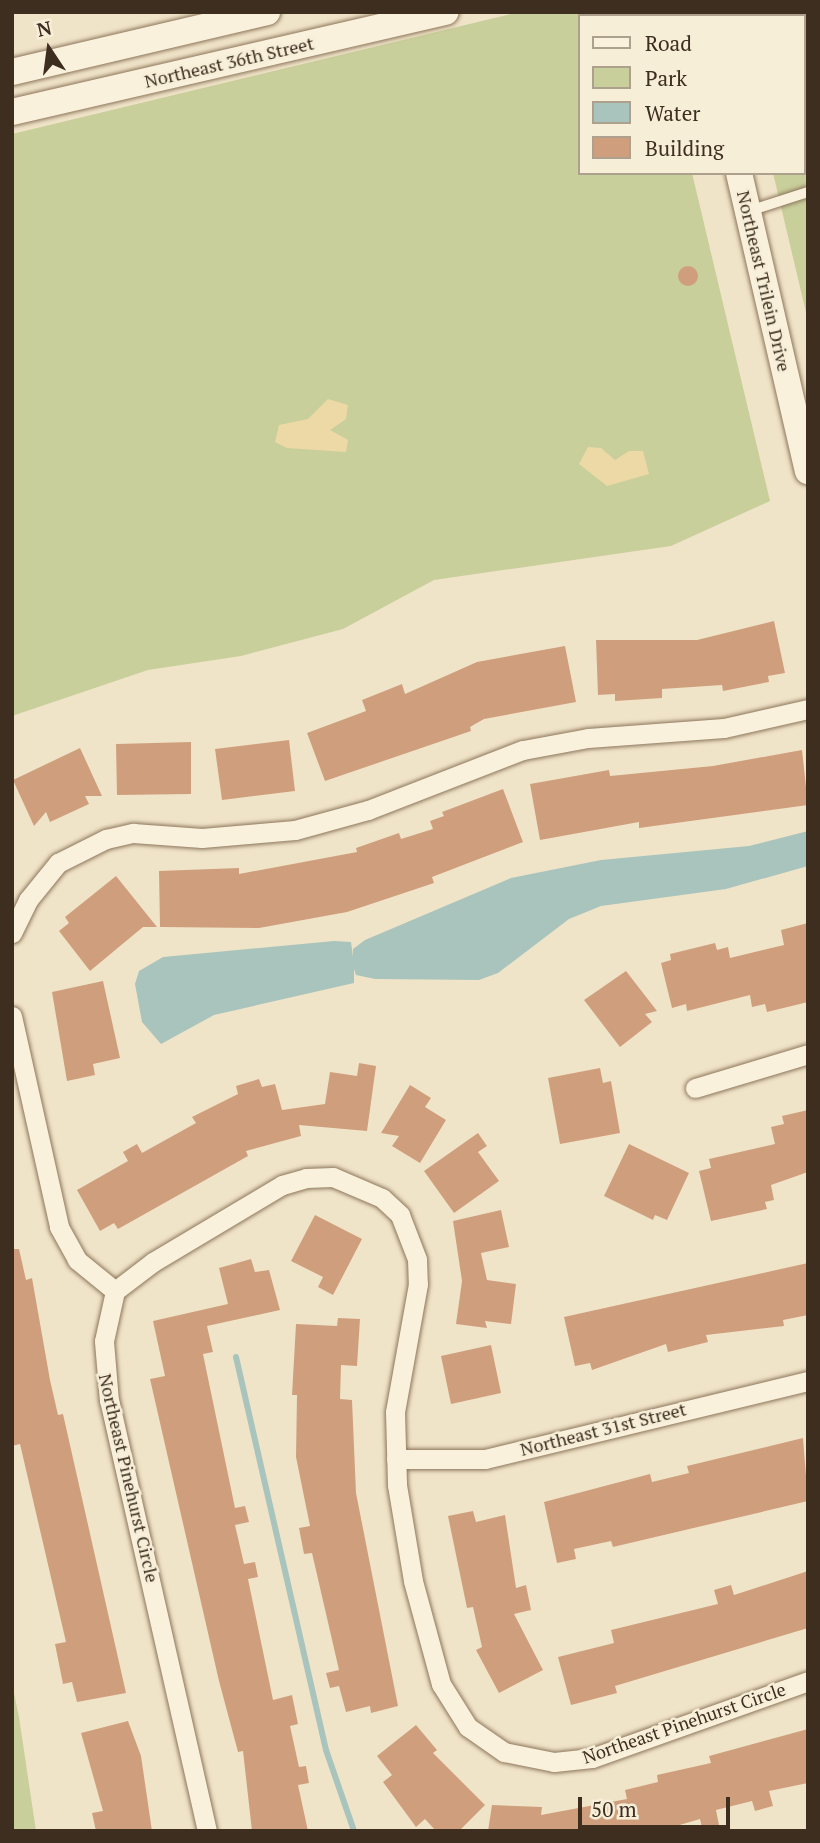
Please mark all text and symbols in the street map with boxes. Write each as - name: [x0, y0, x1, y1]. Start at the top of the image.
- north arrow: [14, 14, 84, 84]
- text: N: [34, 14, 54, 42]
- legend: [578, 14, 806, 175]
- text: Road: [645, 29, 692, 57]
- street label: Northeast 36th Street: [142, 32, 316, 92]
- text: Park: [645, 64, 687, 92]
- text: Water: [645, 99, 700, 127]
- text: Building: [645, 134, 724, 162]
- street label: Northeast Trilein Drive: [733, 188, 795, 374]
- street label: Northeast Pinehurst Circle: [94, 1372, 164, 1584]
- street label: Northeast 31st Street: [518, 1398, 688, 1460]
- street label: Northeast Pinehurst Circle: [579, 1678, 789, 1768]
- scale bar: [582, 1784, 734, 1828]
- text: 50 m: [591, 1795, 637, 1823]

